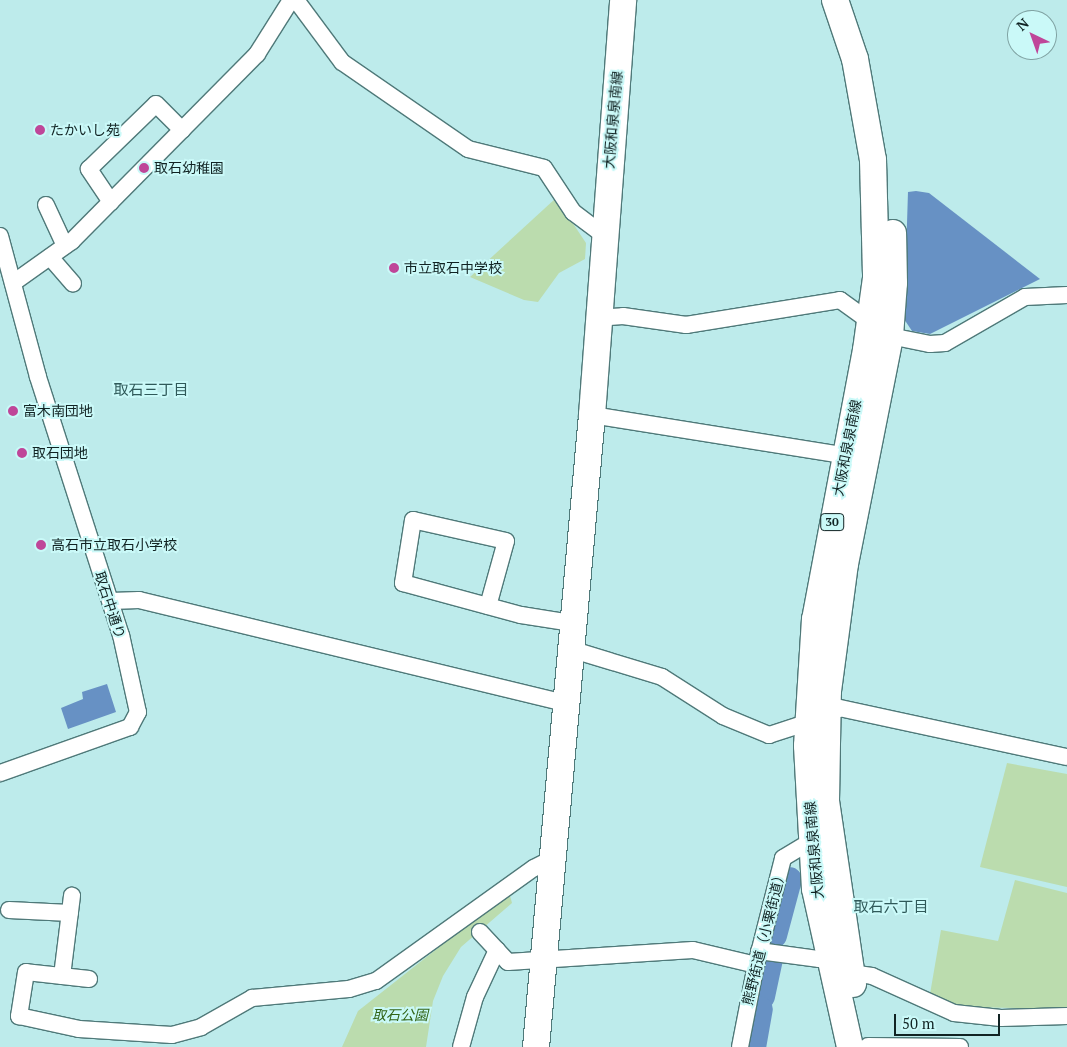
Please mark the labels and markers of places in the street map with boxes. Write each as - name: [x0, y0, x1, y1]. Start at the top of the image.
- place label: たかいし苑: [50, 122, 120, 138]
- marker: たかいし苑: [34, 124, 46, 136]
- place label: 取石幼稚園: [154, 160, 224, 176]
- marker: 取石幼稚園: [138, 162, 150, 174]
- place label: 市立取石中学校: [404, 260, 502, 276]
- marker: 市立取石中学校: [388, 262, 400, 274]
- place label: 富木南団地: [23, 403, 93, 419]
- marker: 富木南団地: [7, 405, 19, 417]
- place label: 取石団地: [32, 445, 88, 461]
- marker: 取石団地: [16, 447, 28, 459]
- place label: 高石市立取石小学校: [51, 537, 177, 553]
- marker: 高石市立取石小学校: [35, 539, 47, 551]

